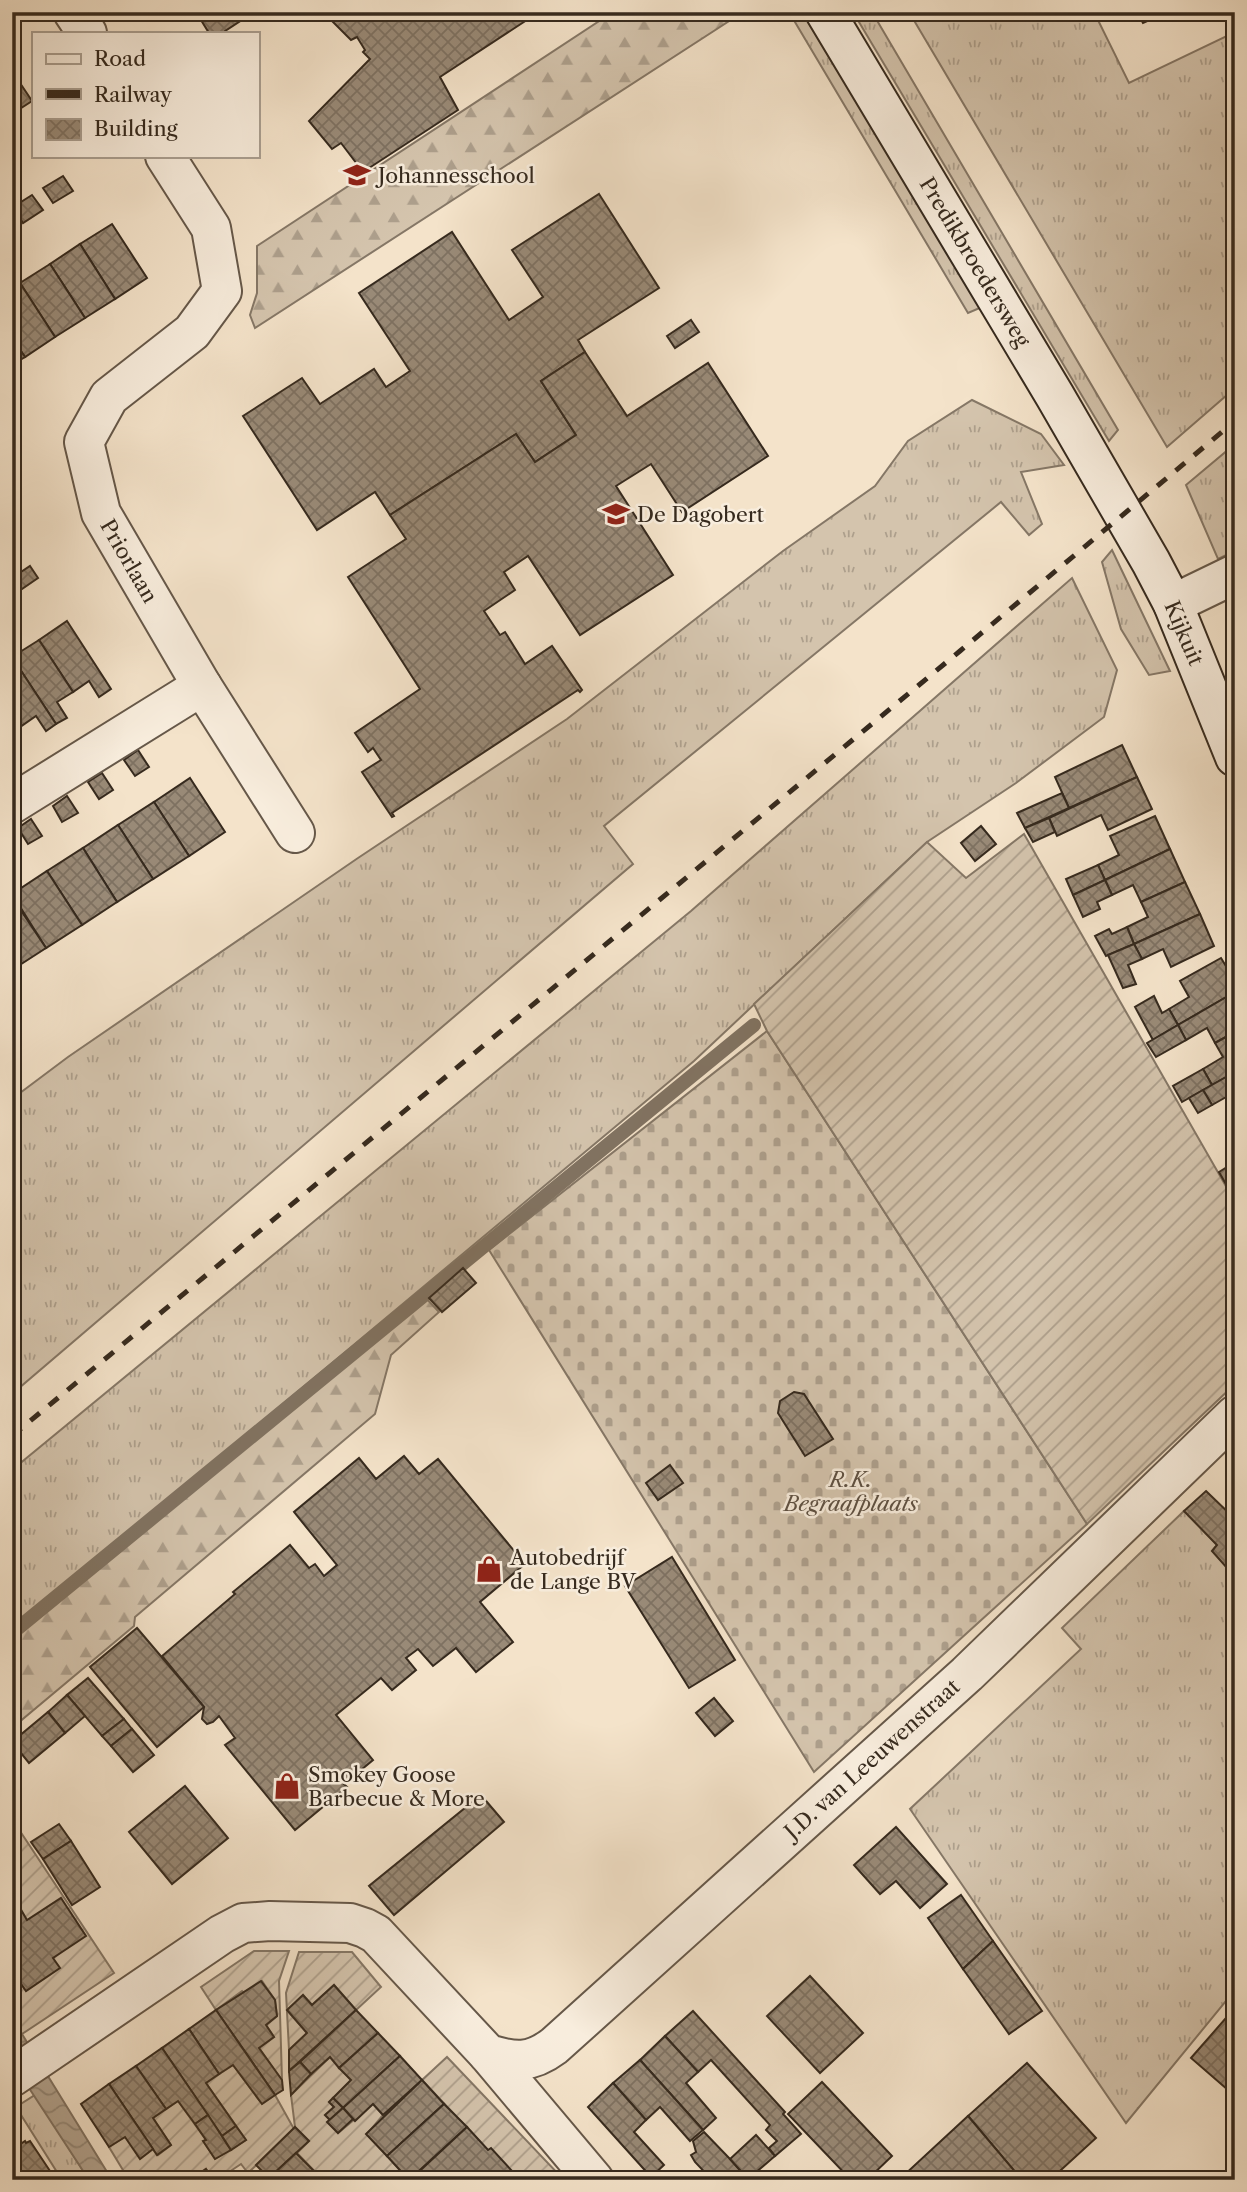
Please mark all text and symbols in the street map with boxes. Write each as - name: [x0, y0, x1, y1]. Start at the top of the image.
- legend: [32, 32, 259, 158]
- text: Road: [94, 46, 146, 71]
- text: Railway: [94, 82, 172, 107]
- text: Building: [94, 116, 179, 141]
- school or university icon: Johannesschool: [342, 160, 372, 190]
- place label: Johannesschool: [375, 163, 535, 188]
- street label: Predikbroedersweg: [914, 173, 1036, 352]
- school or university icon: De Dagobert: [601, 499, 631, 529]
- place label: De Dagobert: [637, 502, 765, 527]
- street label: Priorlaan: [95, 515, 163, 607]
- street label: Kijkuit: [1159, 597, 1209, 670]
- park label: R.K. Begraafplaats: [782, 1467, 919, 1516]
- place label: Autobedrijf de Lange BV: [509, 1545, 637, 1594]
- shop icon: Autobedrijf de Lange BV: [474, 1554, 504, 1584]
- street label: J.D. van Leeuwenstraat: [777, 1673, 965, 1846]
- place label: Smokey Goose Barbecue & More: [308, 1762, 485, 1811]
- shop icon: Smokey Goose Barbecue & More: [272, 1771, 302, 1801]

